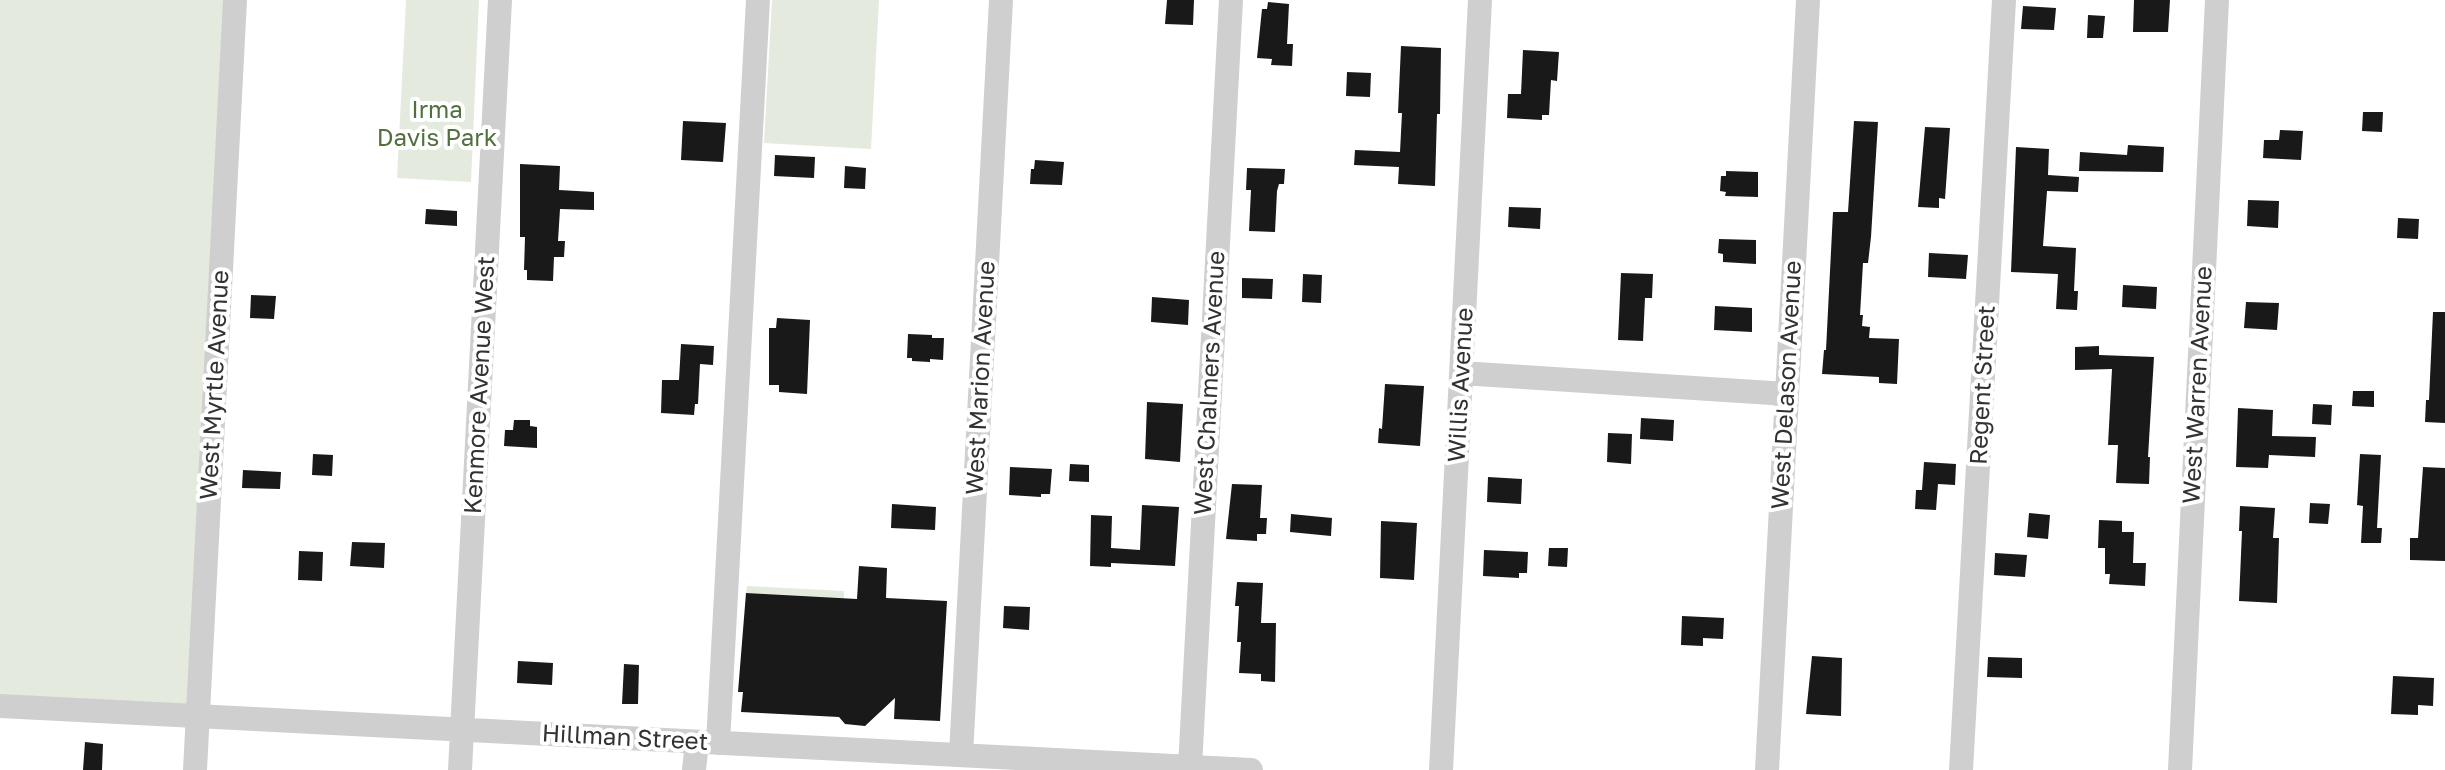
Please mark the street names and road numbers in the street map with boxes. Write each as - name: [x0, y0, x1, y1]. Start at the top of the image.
- street label: West Chalmers Avenue: [1189, 250, 1231, 516]
- street label: Kenmore Avenue West: [459, 255, 501, 515]
- street label: West Marion Avenue: [960, 260, 1002, 496]
- street label: West Delason Avenue: [1766, 260, 1808, 510]
- street label: West Warren Avenue: [2177, 265, 2219, 505]
- street label: West Myrtle Avenue: [195, 269, 235, 501]
- street label: Regent Street: [1964, 304, 2002, 466]
- street label: Willis Avenue: [1443, 307, 1479, 463]
- street label: Hillman Street: [541, 719, 709, 757]

